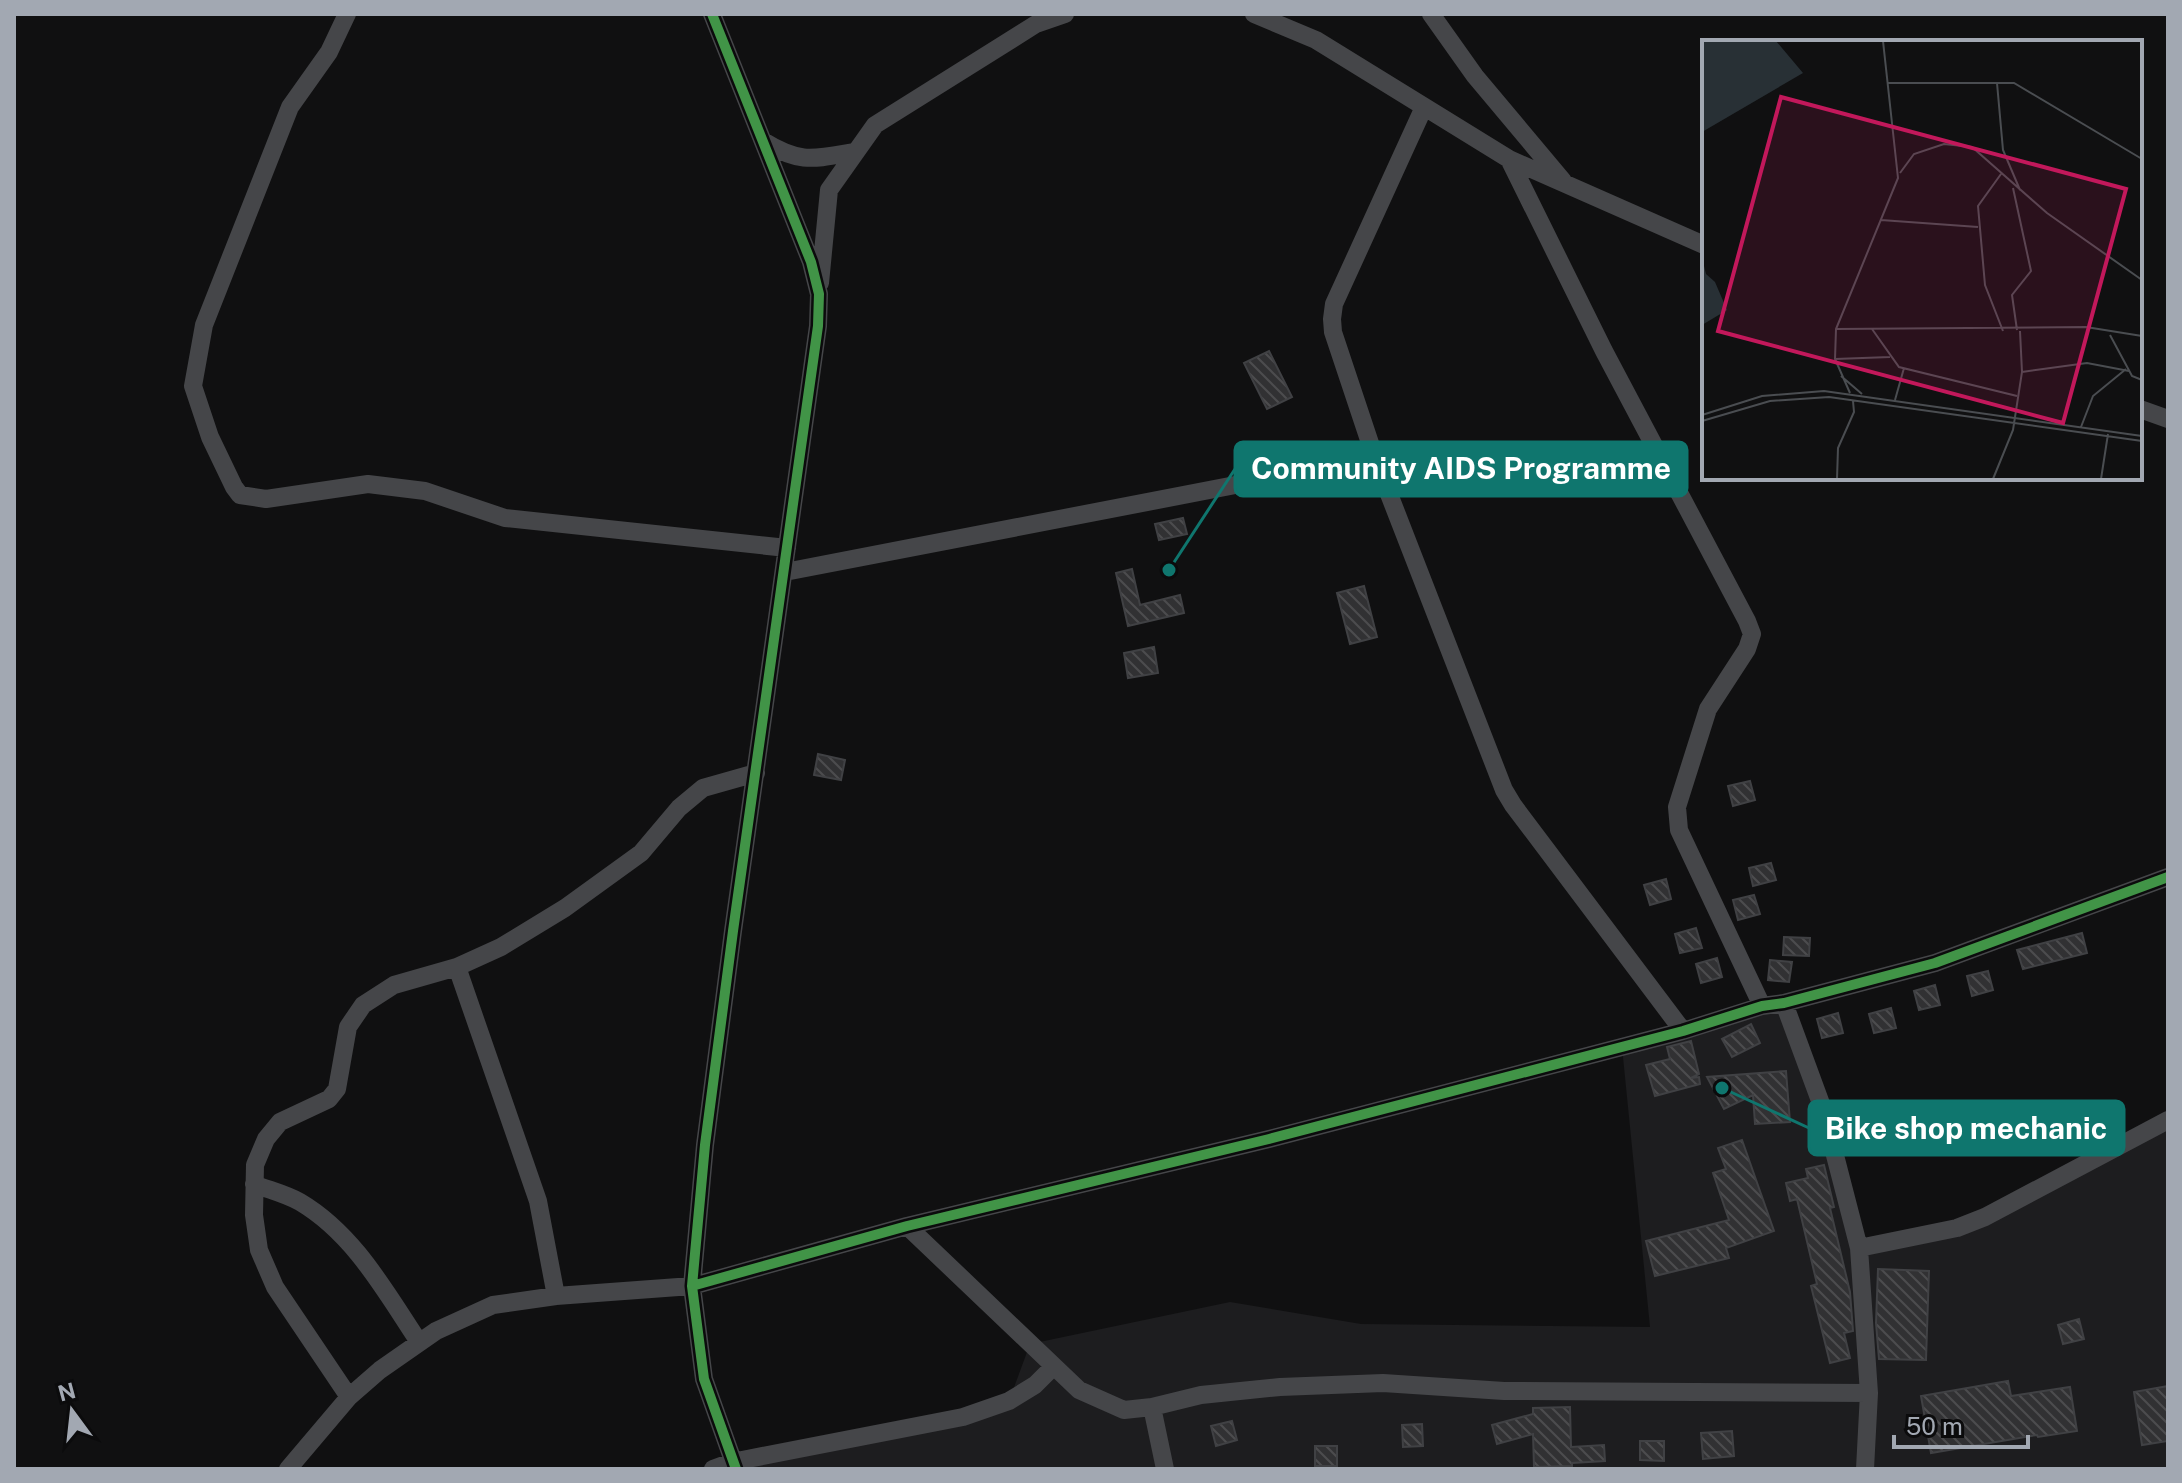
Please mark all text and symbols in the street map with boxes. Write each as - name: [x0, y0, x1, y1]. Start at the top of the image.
- inset map: [1702, 40, 2142, 480]
- callout: Community AIDS Programme: [1235, 442, 1687, 496]
- text: Community AIDS Programme: [1251, 450, 1671, 486]
- callout: Bike shop mechanic: [1809, 1101, 2124, 1155]
- text: Bike shop mechanic: [1825, 1110, 2107, 1146]
- north arrow: [32, 1371, 112, 1451]
- text: N: [55, 1377, 79, 1406]
- scale bar: [1894, 1399, 2028, 1449]
- text: 50 m: [1906, 1412, 1963, 1440]

